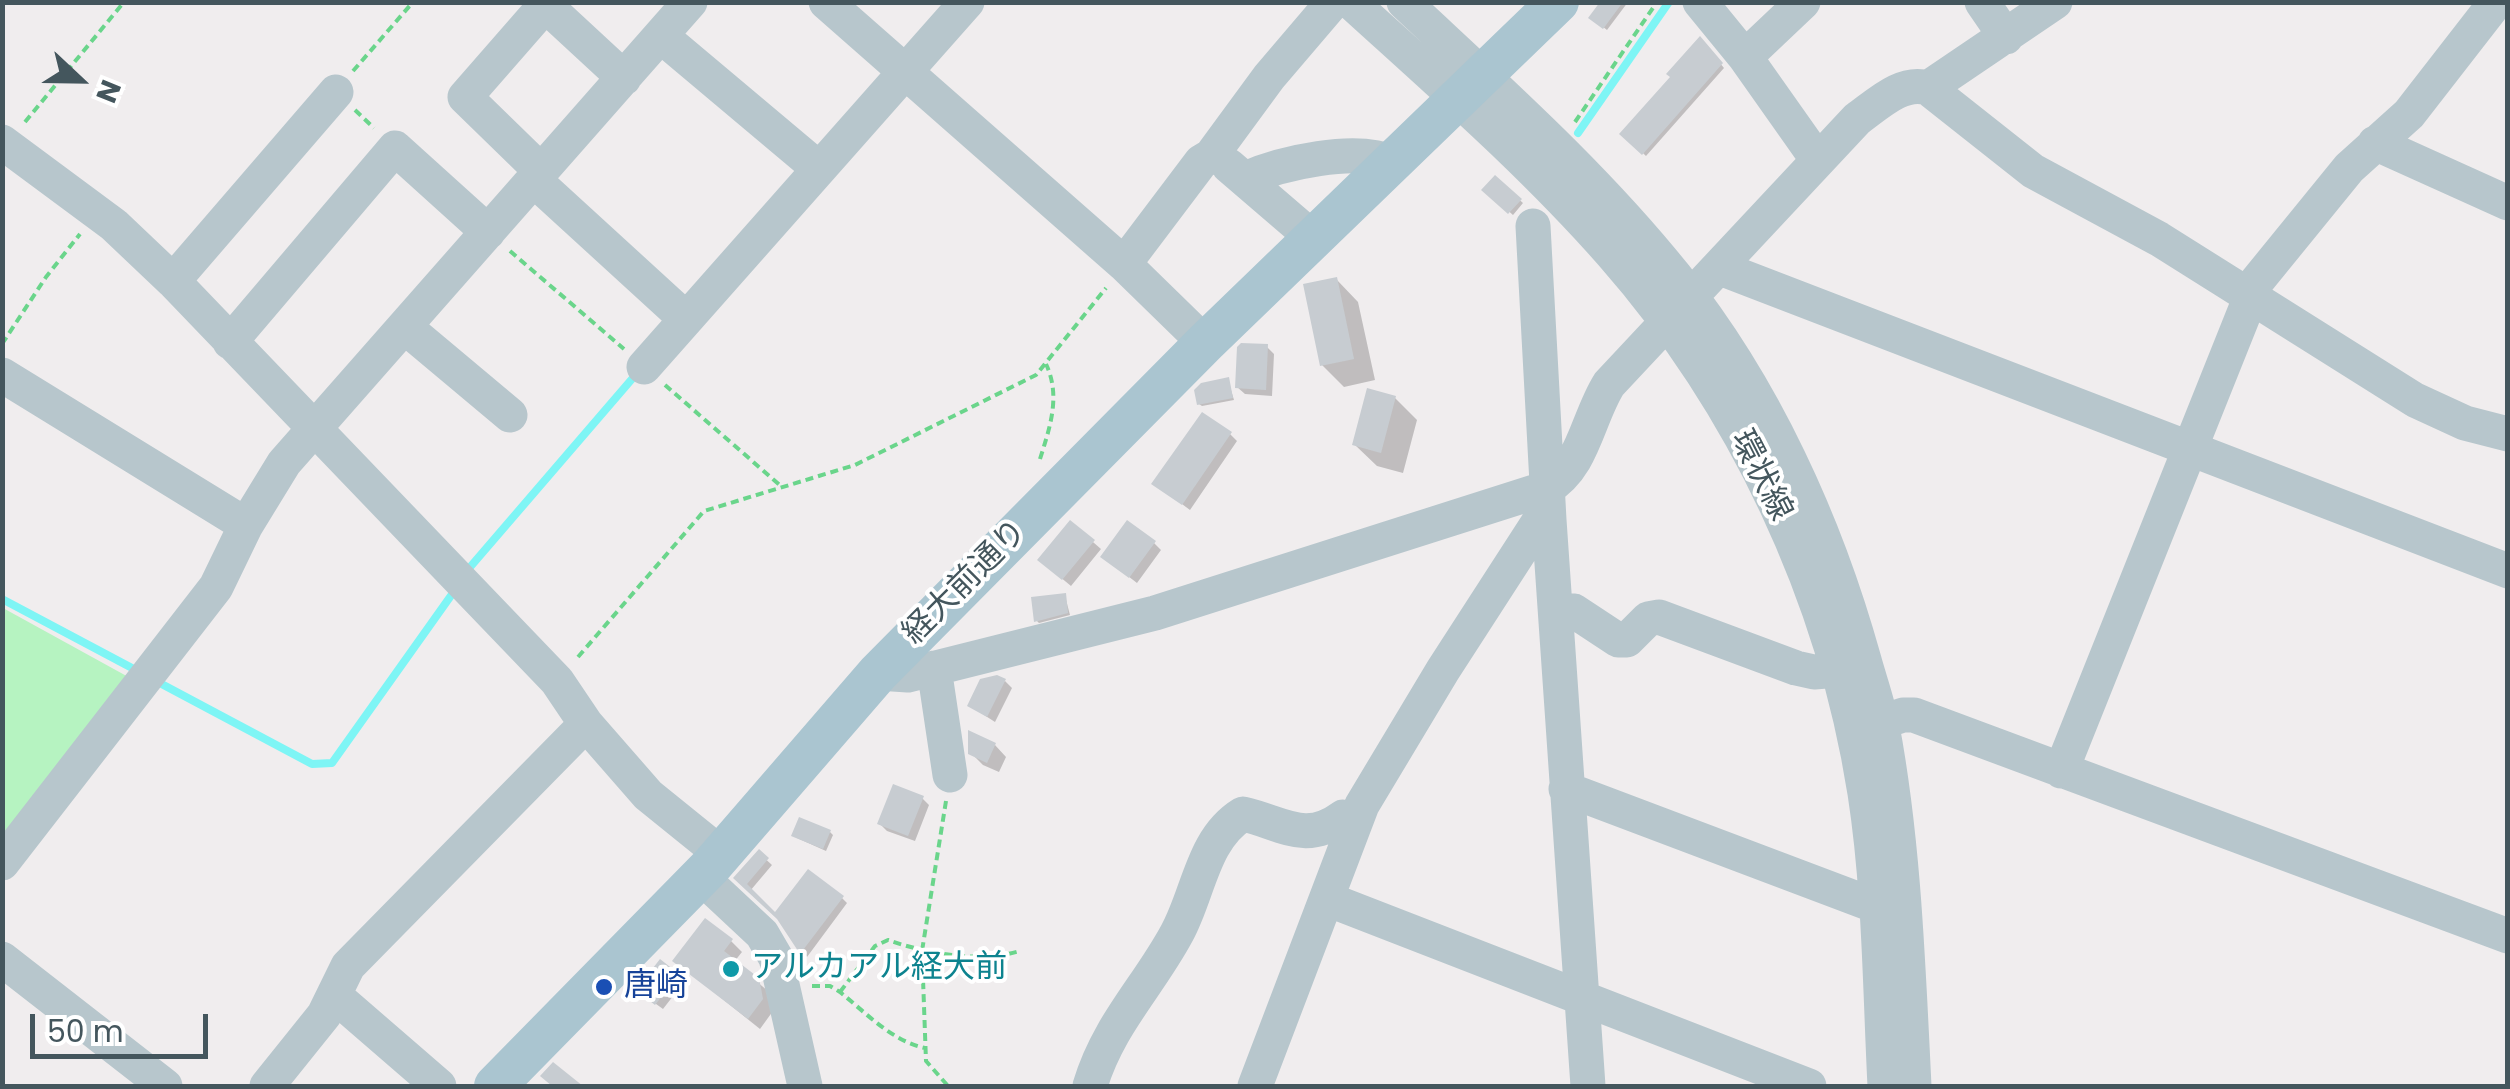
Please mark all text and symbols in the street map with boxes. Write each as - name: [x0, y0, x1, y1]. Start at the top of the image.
- north arrow: [30, 30, 130, 130]
- text: N: [86, 74, 130, 108]
- street label: 環状線: [1721, 425, 1799, 527]
- street label: 経大前通り: [896, 513, 1036, 653]
- place label: アルカアル経大前: [751, 950, 1007, 988]
- marker: アルカアル経大前: [720, 958, 742, 980]
- place label: 唐崎: [624, 968, 688, 1006]
- marker: 唐崎: [593, 976, 615, 998]
- scale bar: [35, 994, 212, 1056]
- text: 50 m: [47, 1010, 124, 1053]

